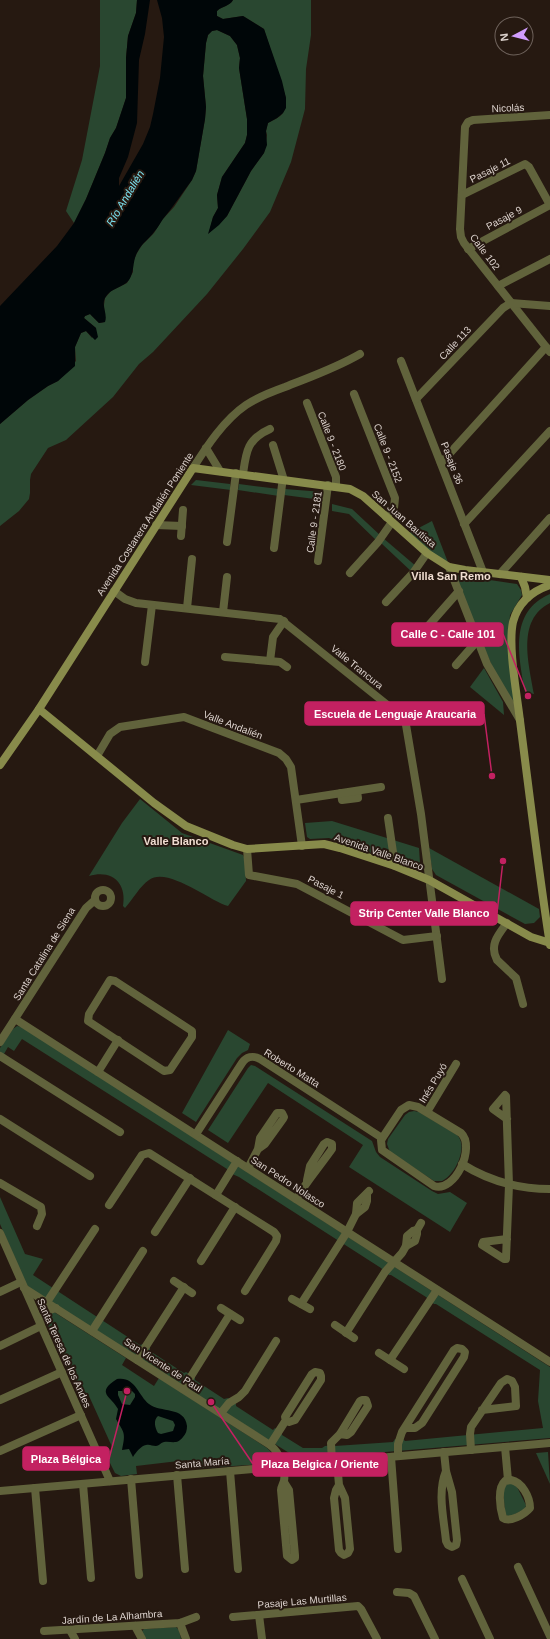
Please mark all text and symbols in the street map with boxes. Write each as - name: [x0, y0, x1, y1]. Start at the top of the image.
- north arrow: [494, 16, 534, 56]
- text: N: [498, 32, 511, 42]
- street label: Nicolás: [491, 102, 525, 114]
- street label: Pasaje 11: [468, 155, 512, 185]
- water label: Río Andalién: [104, 168, 146, 228]
- street label: Pasaje 9: [484, 204, 524, 232]
- street label: Calle 102: [468, 232, 502, 273]
- street label: Calle 113: [437, 324, 473, 362]
- street label: Calle 9 - 2180: [316, 410, 348, 472]
- street label: Calle 9 - 2152: [372, 422, 404, 484]
- street label: Pasaje 36: [439, 440, 465, 486]
- street label: Avenida Costanera Andalién Poniente: [95, 450, 196, 598]
- street label: San Juan Bautista: [370, 488, 439, 550]
- street label: Calle 9 - 2181: [304, 490, 324, 554]
- district label: Villa San Remo: [411, 570, 491, 582]
- callout: Calle C - Calle 101: [392, 623, 503, 646]
- text: Calle C - Calle 101: [401, 628, 495, 640]
- street label: Valle Trancura: [329, 643, 386, 692]
- callout: Escuela de Lenguaje Araucaria: [305, 702, 484, 725]
- text: Escuela de Lenguaje Araucaria: [314, 708, 477, 720]
- street label: Valle Andalién: [202, 709, 264, 741]
- street label: Avenida Valle Blanco: [333, 832, 425, 873]
- district label: Valle Blanco: [144, 835, 209, 847]
- street label: Pasaje 1: [306, 873, 346, 901]
- callout: Strip Center Valle Blanco: [351, 902, 497, 925]
- street label: Santa Catalina de Siena: [11, 905, 77, 1003]
- text: Strip Center Valle Blanco: [359, 907, 490, 919]
- street label: Roberto Matta: [262, 1047, 322, 1090]
- street label: Inés Puyó: [417, 1061, 449, 1105]
- street label: San Pedro Nolasco: [249, 1154, 327, 1210]
- street label: Santa Teresa de los Andes: [35, 1296, 93, 1410]
- street label: San Vicente de Paul: [122, 1336, 204, 1394]
- callout: Plaza Bélgica: [23, 1447, 109, 1470]
- text: Plaza Bélgica: [31, 1453, 102, 1465]
- callout: Plaza Belgica / Oriente: [253, 1453, 387, 1476]
- street label: Santa María: [174, 1455, 230, 1471]
- text: Plaza Belgica / Oriente: [261, 1458, 379, 1470]
- street label: Pasaje Las Murtillas: [257, 1592, 347, 1610]
- street label: Jardín de La Alhambra: [61, 1608, 163, 1626]

